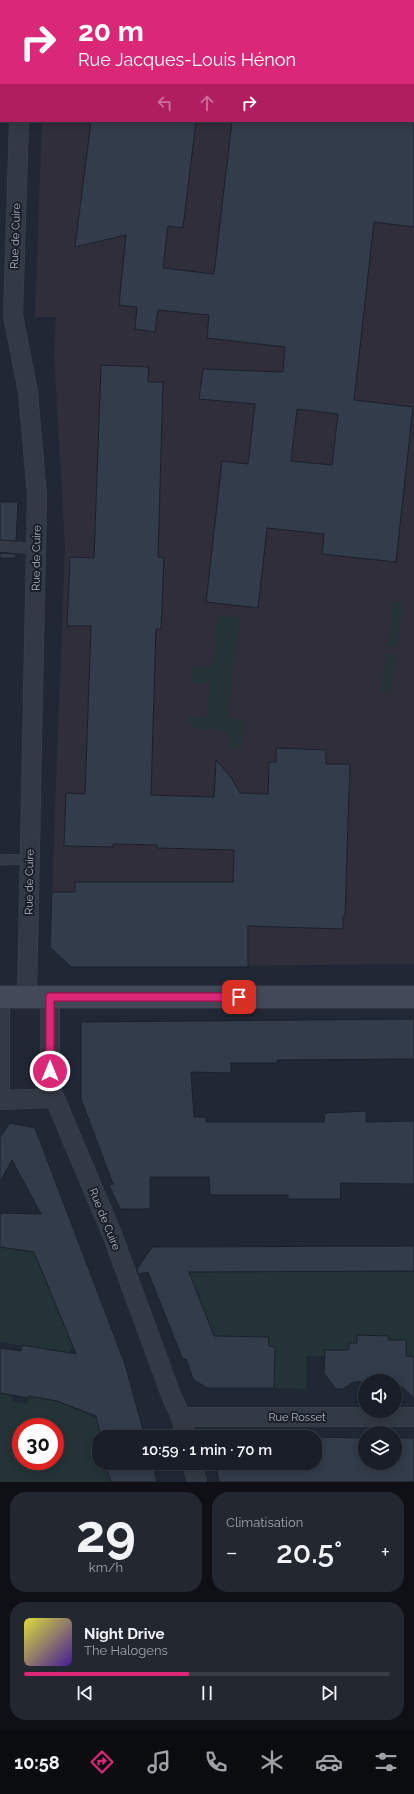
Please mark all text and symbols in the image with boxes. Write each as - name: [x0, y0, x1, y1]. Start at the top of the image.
- text: 20 m: [78, 15, 144, 48]
- icon: right: [12, 16, 64, 68]
- text: Rue Jacques-Louis Hénon: [78, 49, 296, 70]
- icon: left: [154, 92, 176, 114]
- icon: ahead: [196, 92, 218, 114]
- icon: right: [238, 92, 260, 114]
- street label: Rue de Cuire: [8, 202, 23, 269]
- street label: Rue de Cuire: [29, 525, 44, 591]
- street label: Rue de Cuire: [22, 849, 37, 915]
- pin: [222, 980, 256, 1014]
- icon: arrive: [228, 986, 250, 1008]
- position arrow: [29, 1050, 71, 1092]
- street label: Rue de Cuire: [86, 1186, 123, 1253]
- map controls: [358, 1374, 402, 1470]
- button: sound: [358, 1374, 402, 1418]
- street label: Rue Rosset: [268, 1411, 326, 1424]
- speed limit sign: 30: [12, 1418, 64, 1470]
- button: layers: [358, 1426, 402, 1470]
- text: 10:59 · 1 min · 70 m: [142, 1441, 272, 1459]
- text: 29: [76, 1503, 136, 1564]
- text: Climatisation: [226, 1515, 303, 1530]
- text: 20.5°: [276, 1535, 342, 1570]
- text: −: [226, 1539, 238, 1565]
- text: +: [381, 1539, 390, 1565]
- text: km/h: [89, 1560, 123, 1575]
- text: Night Drive: [84, 1625, 164, 1643]
- text: The Halogens: [84, 1643, 168, 1658]
- icon: previous: [74, 1682, 96, 1704]
- icon: pause: [196, 1682, 218, 1704]
- icon: next: [318, 1682, 340, 1704]
- icon: directions: [88, 1748, 116, 1776]
- icon: music: [145, 1748, 173, 1776]
- icon: phone: [202, 1748, 230, 1776]
- icon: climate: [258, 1748, 286, 1776]
- icon: car: [315, 1748, 343, 1776]
- icon: filters: [372, 1748, 400, 1776]
- text: 10:58: [14, 1752, 60, 1773]

